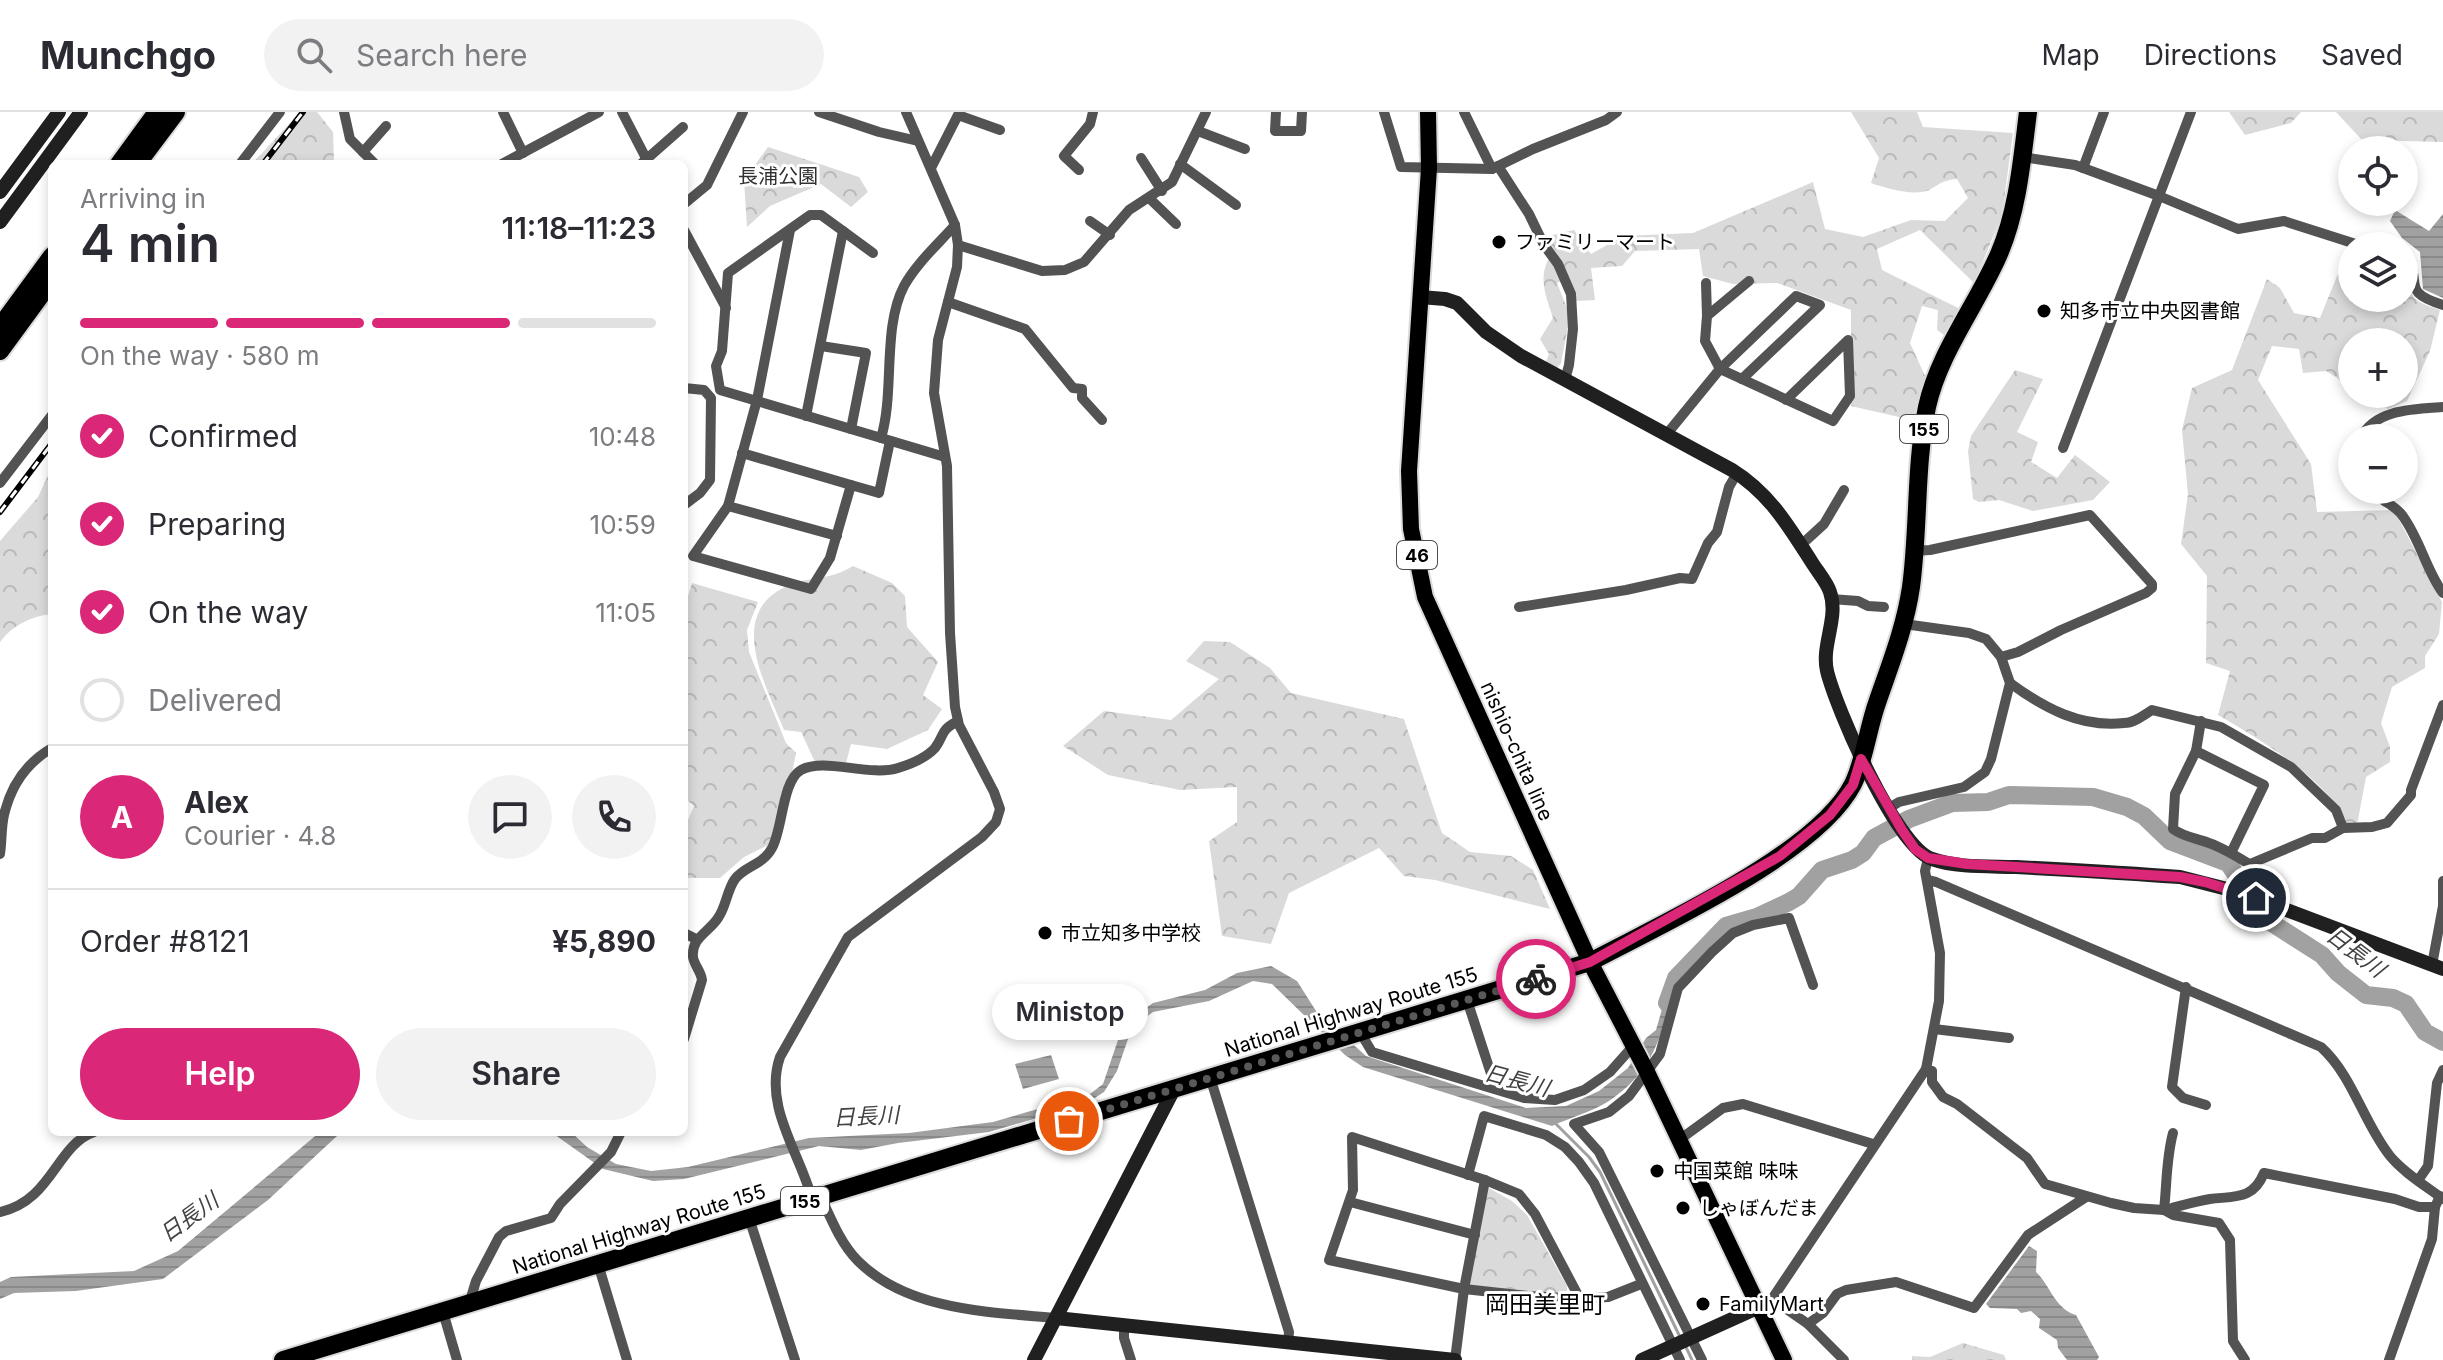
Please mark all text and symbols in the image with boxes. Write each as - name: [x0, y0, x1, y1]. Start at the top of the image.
- search box: [264, 19, 824, 91]
- text: Munchgo: [40, 32, 216, 78]
- icon: search: [292, 33, 336, 77]
- text: Search here: [356, 37, 528, 73]
- text: Map: [2041, 38, 2100, 72]
- text: Directions: [2144, 38, 2277, 72]
- text: Saved: [2321, 38, 2403, 72]
- map controls: [2338, 136, 2418, 504]
- button: locate: [2338, 136, 2418, 216]
- park label: 長浦公園: [738, 164, 818, 188]
- text: Arriving in: [80, 183, 206, 214]
- text: 11:18–11:23: [501, 210, 656, 246]
- text: 4 min: [80, 212, 220, 275]
- place label: ファミリーマート: [1515, 230, 1675, 254]
- button: layers: [2338, 232, 2418, 312]
- marker: ファミリーマート: [1490, 233, 1508, 251]
- place label: 知多市立中央図書館: [2060, 299, 2240, 323]
- marker: 知多市立中央図書館: [2035, 302, 2053, 320]
- button: +: [2338, 328, 2418, 408]
- text: On the way · 580 m: [80, 340, 320, 371]
- icon: check: [80, 414, 124, 458]
- road number: 155: [1900, 415, 1948, 443]
- text: Confirmed: [148, 418, 298, 454]
- text: 10:48: [589, 421, 656, 452]
- button: −: [2338, 424, 2418, 504]
- icon: check: [80, 502, 124, 546]
- text: Preparing: [148, 506, 286, 542]
- text: 10:59: [590, 509, 656, 540]
- road number: 46: [1397, 541, 1437, 569]
- icon: check: [80, 590, 124, 634]
- text: On the way: [148, 594, 308, 630]
- text: 11:05: [595, 597, 656, 628]
- street label: nishio-chita line: [1476, 678, 1558, 824]
- text: Delivered: [148, 682, 282, 718]
- button: chat: [468, 775, 552, 859]
- button: phone: [572, 775, 656, 859]
- text: Alex: [184, 784, 249, 820]
- text: A: [111, 799, 133, 835]
- text: Courier · 4.8: [184, 820, 336, 851]
- pin: [2222, 864, 2290, 932]
- icon: home: [2234, 876, 2278, 920]
- place label: 市立知多中学校: [1061, 921, 1201, 945]
- water label: 日長川: [2322, 922, 2392, 983]
- text: Order #8121: [80, 923, 250, 959]
- text: ¥5,890: [552, 923, 656, 959]
- marker: 市立知多中学校: [1036, 924, 1054, 942]
- courier: [1496, 939, 1576, 1019]
- icon: bike: [1514, 957, 1558, 1001]
- street label: National Highway Route 155: [1221, 962, 1481, 1062]
- callout: Ministop: [991, 985, 1147, 1041]
- text: Ministop: [1016, 996, 1124, 1027]
- button: Help: [80, 1028, 360, 1120]
- button: Share: [376, 1028, 656, 1120]
- water label: 日長川: [1482, 1059, 1554, 1102]
- pin: [1035, 1087, 1103, 1155]
- icon: bag: [1047, 1099, 1091, 1143]
- water label: 日長川: [832, 1101, 902, 1131]
- place label: 中国菜館 味味: [1673, 1159, 1799, 1183]
- marker: 中国菜館 味味: [1648, 1162, 1666, 1180]
- street label: National Highway Route 155: [509, 1179, 769, 1279]
- water label: 日長川: [155, 1186, 225, 1247]
- road number: 155: [781, 1187, 829, 1215]
- place label: しゃぼんだま: [1699, 1196, 1819, 1220]
- marker: しゃぼんだま: [1674, 1199, 1692, 1217]
- district label: 岡田美里町: [1485, 1290, 1605, 1319]
- place label: FamilyMart: [1719, 1292, 1824, 1316]
- marker: FamilyMart: [1694, 1295, 1712, 1313]

